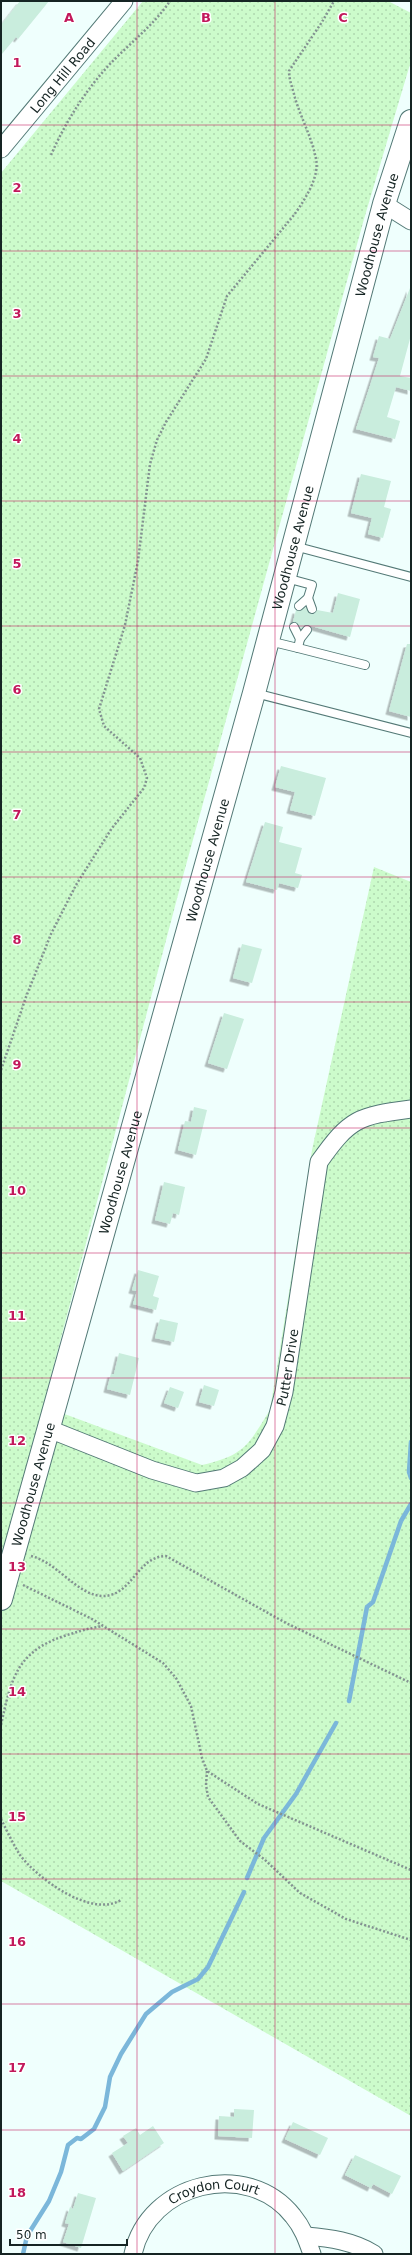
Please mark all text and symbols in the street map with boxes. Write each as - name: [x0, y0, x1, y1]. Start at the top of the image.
- text: A: [64, 10, 74, 25]
- text: B: [201, 10, 211, 25]
- text: C: [338, 10, 348, 25]
- street label: Long Hill Road: [27, 35, 98, 116]
- text: 1: [12, 55, 22, 70]
- street label: Woodhouse Avenue: [353, 171, 402, 299]
- text: 2: [12, 180, 22, 195]
- text: 3: [12, 306, 22, 321]
- text: 4: [12, 431, 22, 446]
- street label: Woodhouse Avenue: [269, 484, 317, 612]
- text: 5: [12, 556, 22, 571]
- text: 6: [12, 682, 22, 697]
- street label: Woodhouse Avenue: [183, 797, 232, 924]
- text: 7: [12, 807, 22, 822]
- text: 8: [12, 932, 22, 947]
- text: 9: [12, 1057, 22, 1072]
- street label: Woodhouse Avenue: [96, 1109, 145, 1236]
- text: 10: [8, 1183, 26, 1198]
- text: 11: [8, 1308, 26, 1323]
- street label: Putter Drive: [274, 1328, 302, 1408]
- street label: Woodhouse Avenue: [9, 1421, 58, 1548]
- text: 12: [8, 1433, 26, 1448]
- text: 13: [8, 1559, 26, 1574]
- text: 14: [8, 1684, 26, 1699]
- text: 15: [8, 1809, 26, 1824]
- text: 16: [8, 1934, 26, 1949]
- text: 17: [8, 2060, 26, 2075]
- street label: Croydon Court: [166, 2177, 262, 2208]
- text: 18: [8, 2185, 26, 2200]
- scale bar: [10, 2221, 127, 2247]
- text: 50 m: [16, 2228, 47, 2242]

